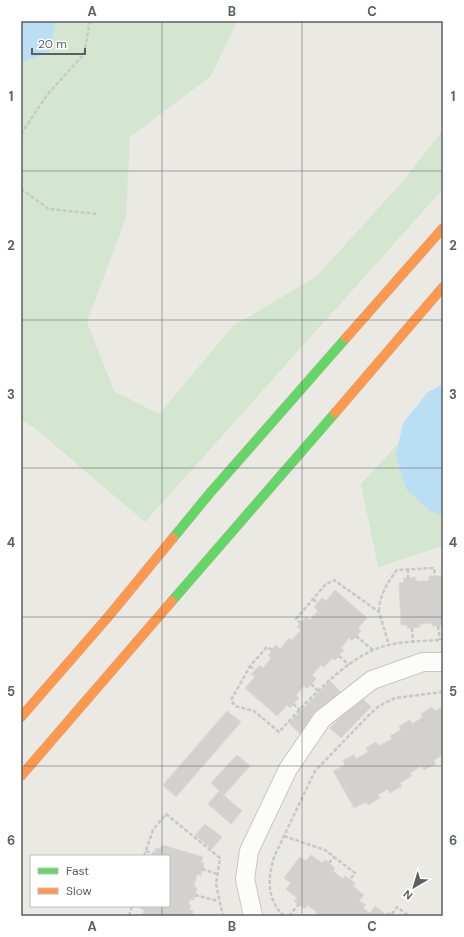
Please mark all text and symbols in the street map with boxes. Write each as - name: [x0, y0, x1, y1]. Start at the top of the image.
- text: A: [87, 3, 97, 20]
- text: B: [228, 3, 236, 20]
- text: C: [367, 3, 377, 20]
- scale bar: [32, 30, 85, 56]
- text: 20 m: [38, 36, 67, 52]
- text: 1: [9, 88, 13, 105]
- text: 1: [451, 88, 455, 105]
- text: 2: [7, 237, 15, 254]
- text: 2: [449, 237, 457, 254]
- text: 3: [7, 386, 15, 403]
- text: 3: [449, 386, 457, 403]
- text: 4: [7, 534, 15, 551]
- text: 4: [449, 534, 457, 551]
- text: 5: [7, 683, 15, 700]
- text: 5: [449, 683, 457, 700]
- text: 6: [7, 832, 15, 849]
- text: 6: [449, 832, 457, 849]
- legend: [30, 855, 170, 907]
- text: Fast: [66, 863, 89, 879]
- north arrow: [394, 867, 434, 907]
- text: Slow: [66, 883, 92, 899]
- text: N: [400, 887, 415, 903]
- text: A: [87, 918, 97, 935]
- text: B: [228, 918, 236, 935]
- text: C: [367, 918, 377, 935]

